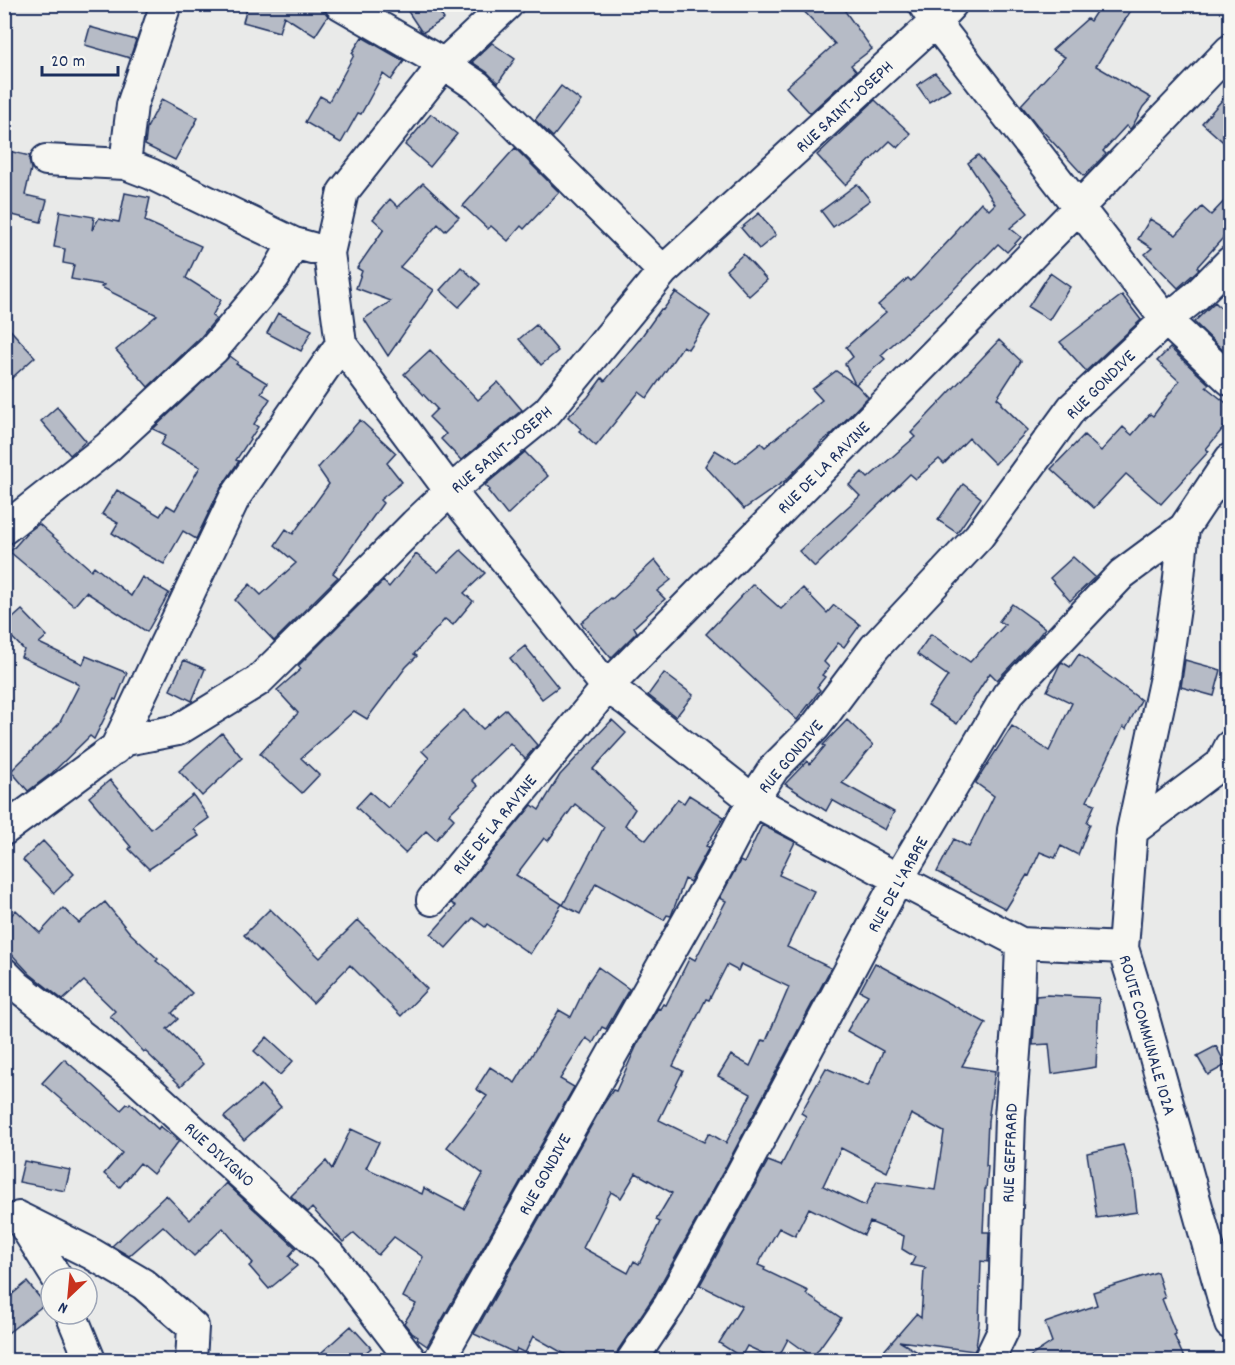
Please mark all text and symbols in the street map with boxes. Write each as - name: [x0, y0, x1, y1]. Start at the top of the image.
- scale bar: [42, 39, 118, 77]
- text: 20 m: [51, 50, 85, 75]
- street label: RUE SAINT-JOSEPH: [791, 56, 900, 160]
- street label: RUE GONDIVE: [1061, 345, 1142, 426]
- street label: RUE SAINT-JOSEPH: [446, 401, 559, 501]
- street label: RUE DE LA RAVINE: [773, 417, 877, 521]
- street label: RUE GONDIVE: [753, 715, 830, 800]
- street label: RUE DE LA RAVINE: [448, 770, 544, 881]
- street label: RUE DE L'ARBRE: [862, 833, 936, 938]
- street label: ROUTE COMMUNALE 102A: [1111, 952, 1181, 1119]
- street label: RUE GEFFRARD: [997, 1103, 1026, 1203]
- street label: RUE DIVIGNO: [178, 1117, 259, 1194]
- street label: RUE GONDIVE: [513, 1130, 579, 1221]
- north arrow: [39, 1266, 99, 1326]
- text: N: [55, 1295, 72, 1319]

